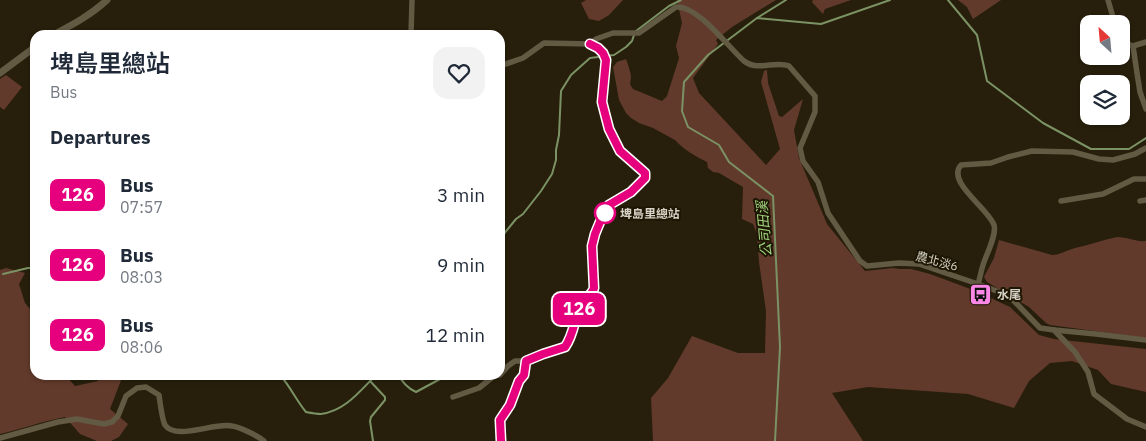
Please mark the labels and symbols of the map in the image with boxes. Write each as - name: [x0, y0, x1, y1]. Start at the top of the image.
- north arrow: [1080, 15, 1130, 65]
- water label: 公司田溪: [752, 198, 775, 258]
- marker: 埤島里總站: [594, 202, 616, 224]
- place label: 埤島里總站: [620, 206, 680, 221]
- street label: 農北淡6: [914, 248, 960, 274]
- bus stop icon: 水尾: [969, 282, 993, 306]
- place label: 水尾: [997, 287, 1021, 302]
- line badge: 126: [550, 293, 608, 325]

